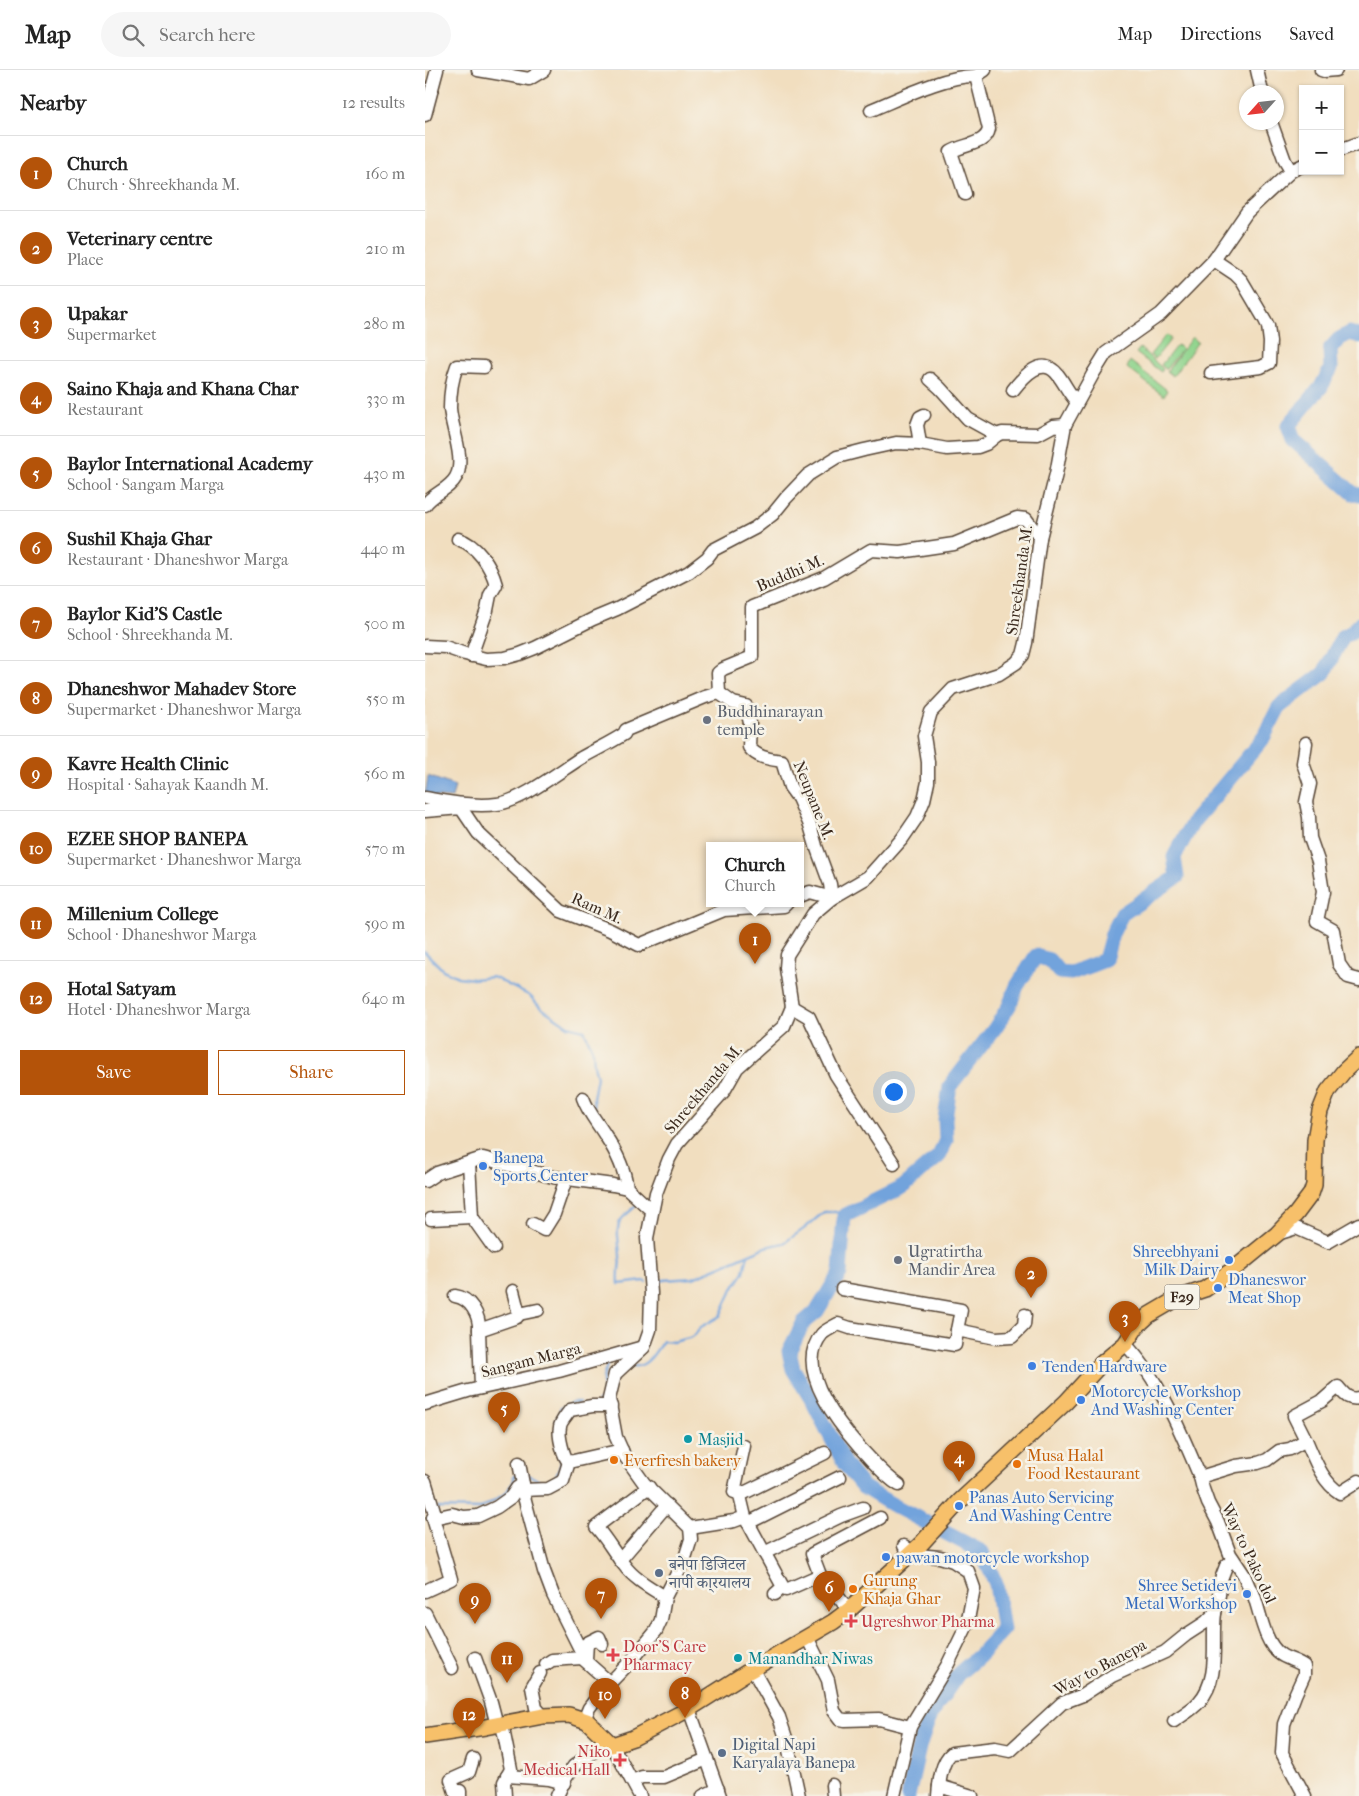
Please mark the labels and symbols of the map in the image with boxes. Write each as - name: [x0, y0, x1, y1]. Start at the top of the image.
- north arrow: [1239, 85, 1284, 130]
- street label: Shreekhanda M.: [1002, 524, 1036, 636]
- street label: Buddhi M.: [753, 550, 827, 596]
- place label: Buddhinarayan temple: [717, 702, 824, 739]
- marker: Buddhinarayan temple: [701, 714, 713, 726]
- street label: Neupane M.: [790, 758, 838, 842]
- street label: Ram M.: [569, 888, 625, 928]
- pin: 1: [739, 923, 771, 964]
- street label: Shreekhanda M.: [660, 1040, 746, 1138]
- your location: [881, 1079, 907, 1105]
- place label: Banepa Sports Center: [493, 1148, 588, 1185]
- marker: Banepa Sports Center: [477, 1160, 489, 1172]
- place label: Ugratirtha Mandir Area: [908, 1242, 996, 1279]
- place label: Shreebhyani Milk Dairy: [1133, 1242, 1219, 1279]
- marker: Ugratirtha Mandir Area: [892, 1254, 904, 1266]
- marker: Shreebhyani Milk Dairy: [1223, 1254, 1235, 1266]
- pin: 2: [1015, 1257, 1047, 1298]
- place label: Dhaneswor Meat Shop: [1228, 1270, 1306, 1307]
- marker: Dhaneswor Meat Shop: [1212, 1282, 1224, 1294]
- road number: F29: [1165, 1284, 1199, 1310]
- pin: 3: [1109, 1301, 1141, 1342]
- street label: Sangam Marga: [479, 1338, 584, 1382]
- place label: Tenden Hardware: [1042, 1357, 1167, 1376]
- marker: Tenden Hardware: [1026, 1360, 1038, 1372]
- place label: Motorcycle Workshop And Washing Center: [1090, 1382, 1241, 1419]
- pin: 5: [488, 1392, 520, 1433]
- marker: Motorcycle Workshop And Washing Center: [1075, 1394, 1087, 1406]
- place label: Masjid: [698, 1430, 744, 1449]
- marker: Masjid: [682, 1433, 694, 1445]
- pin: 4: [943, 1441, 975, 1482]
- place label: Musa Halal Food Restaurant: [1027, 1446, 1141, 1483]
- place label: Everfresh bakery: [624, 1451, 742, 1470]
- marker: Everfresh bakery: [608, 1454, 620, 1466]
- marker: Musa Halal Food Restaurant: [1011, 1458, 1023, 1470]
- place label: Panas Auto Servicing And Washing Centre: [968, 1488, 1114, 1525]
- street label: Way to Pako dol: [1217, 1499, 1281, 1607]
- marker: Panas Auto Servicing And Washing Centre: [953, 1500, 965, 1512]
- place label: pawan motorcycle workshop: [895, 1548, 1090, 1567]
- marker: pawan motorcycle workshop: [880, 1551, 892, 1563]
- place label: बनेपा डिजिटल नापी का्रयालय: [668, 1555, 751, 1593]
- marker: बनेपा डिजिटल नापी का्रयालय: [653, 1567, 665, 1579]
- pin: 6: [813, 1571, 845, 1612]
- place label: Gurung Khaja Ghar: [863, 1571, 941, 1608]
- place label: Shree Setidevi Metal Workshop: [1125, 1576, 1237, 1613]
- pin: 7: [585, 1578, 617, 1619]
- pin: 9: [459, 1583, 491, 1624]
- marker: Gurung Khaja Ghar: [847, 1583, 859, 1595]
- marker: Shree Setidevi Metal Workshop: [1241, 1588, 1253, 1600]
- place label: Ugreshwor Pharma: [861, 1612, 995, 1631]
- marker: Ugreshwor Pharma: [845, 1615, 857, 1627]
- street label: Way to Banepa: [1050, 1634, 1150, 1700]
- place label: Door'S Care Pharmacy: [623, 1637, 706, 1674]
- pin: 11: [491, 1642, 523, 1683]
- marker: Door'S Care Pharmacy: [607, 1649, 619, 1661]
- place label: Manandhar Niwas: [748, 1649, 873, 1668]
- marker: Manandhar Niwas: [732, 1652, 744, 1664]
- pin: 8: [669, 1677, 701, 1718]
- pin: 10: [589, 1678, 621, 1719]
- pin: 12: [453, 1698, 485, 1739]
- place label: Digital Napi Karyalaya Banepa: [732, 1735, 856, 1772]
- place label: Niko Medical Hall: [523, 1742, 611, 1779]
- marker: Digital Napi Karyalaya Banepa: [716, 1747, 728, 1759]
- marker: Niko Medical Hall: [614, 1754, 626, 1766]

